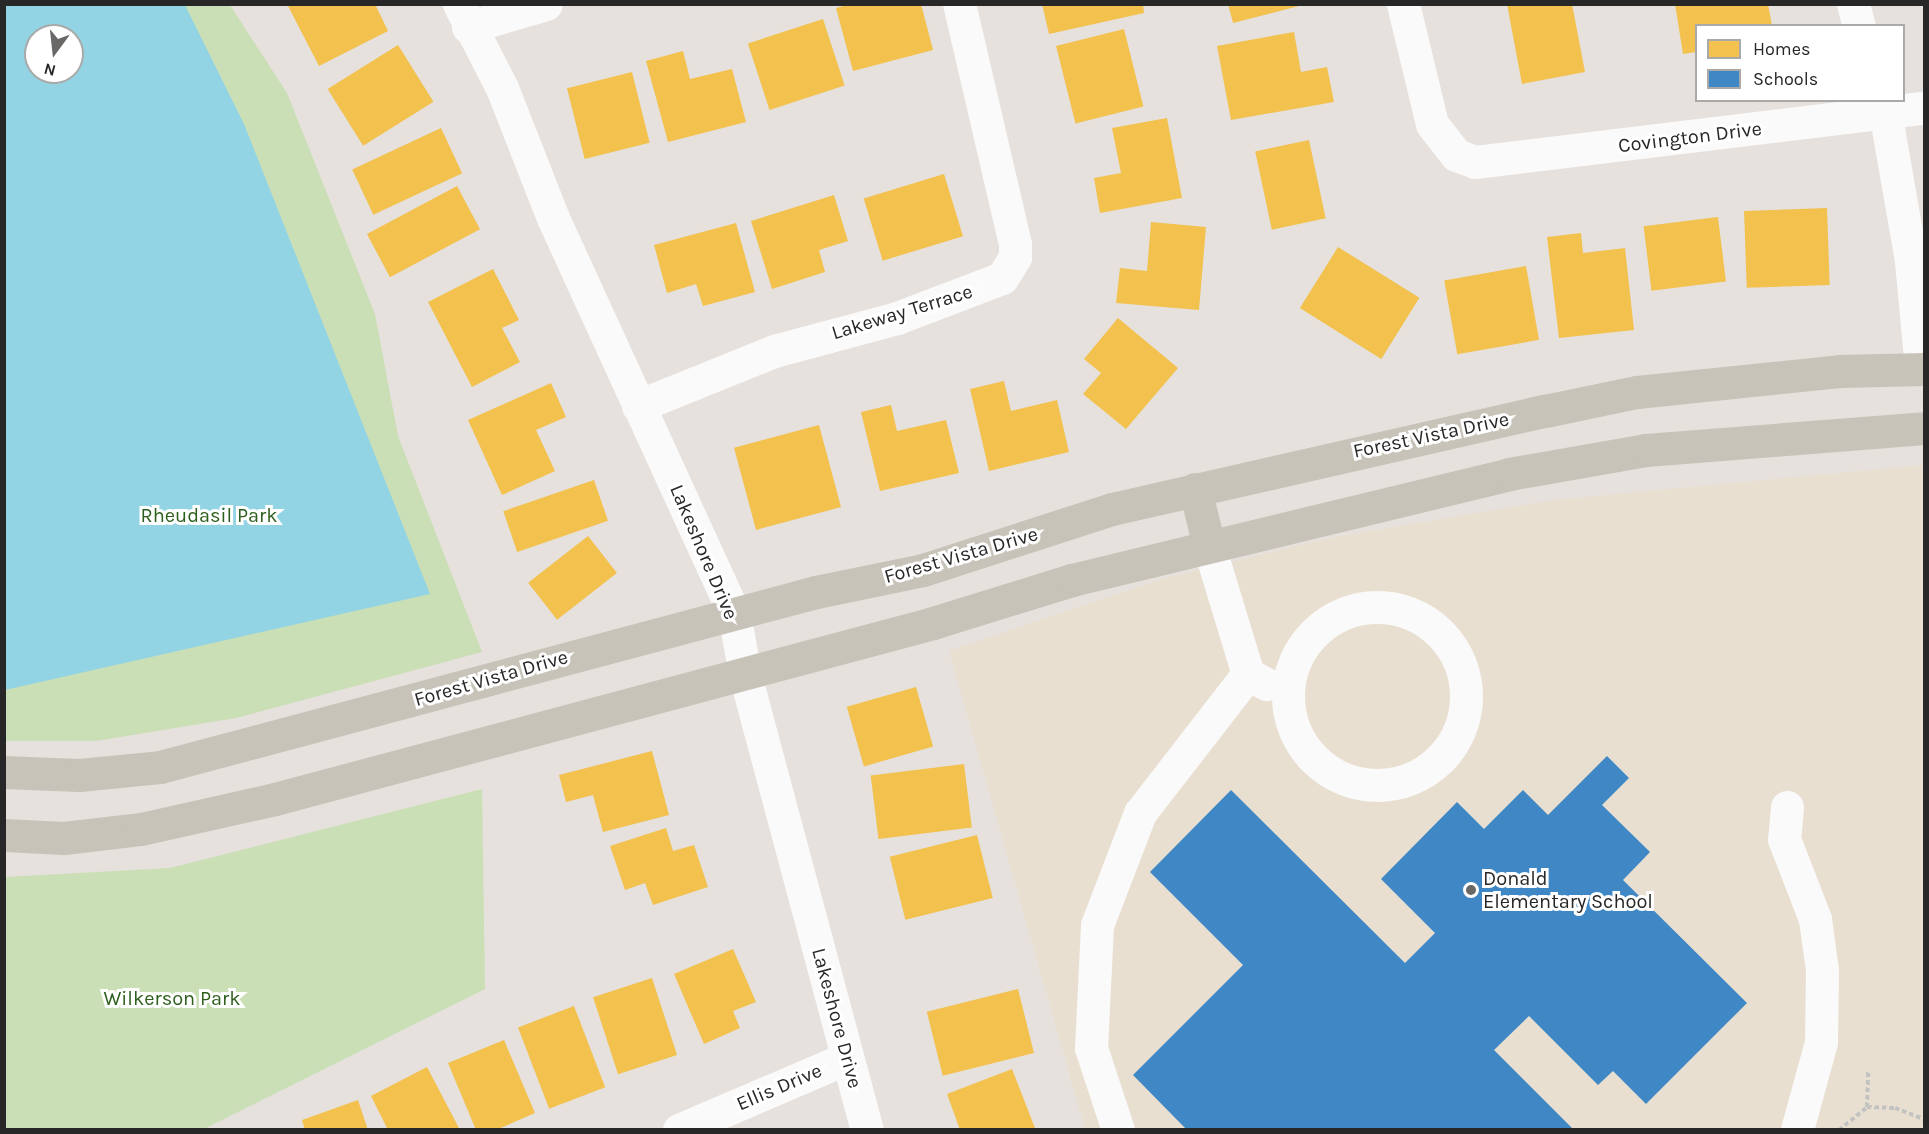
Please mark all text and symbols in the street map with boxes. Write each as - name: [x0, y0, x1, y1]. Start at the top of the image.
- north arrow: [24, 24, 84, 84]
- legend: [1695, 24, 1905, 102]
- text: Homes: [1753, 38, 1810, 60]
- text: N: [42, 59, 58, 81]
- text: Schools: [1753, 68, 1818, 90]
- street label: Covington Drive: [1617, 116, 1763, 158]
- street label: Lakeway Terrace: [829, 279, 975, 345]
- street label: Forest Vista Drive: [1351, 407, 1511, 463]
- street label: Lakeshore Drive: [665, 481, 743, 623]
- park label: Rheudasil Park: [141, 503, 277, 527]
- street label: Forest Vista Drive: [881, 522, 1041, 588]
- street label: Forest Vista Drive: [411, 645, 571, 711]
- place label: Donald Elementary School: [1483, 867, 1653, 914]
- marker: Donald Elementary School: [1464, 883, 1478, 897]
- street label: Lakeshore Drive: [807, 945, 867, 1091]
- park label: Wilkerson Park: [103, 986, 241, 1010]
- street label: Ellis Drive: [733, 1058, 825, 1116]

